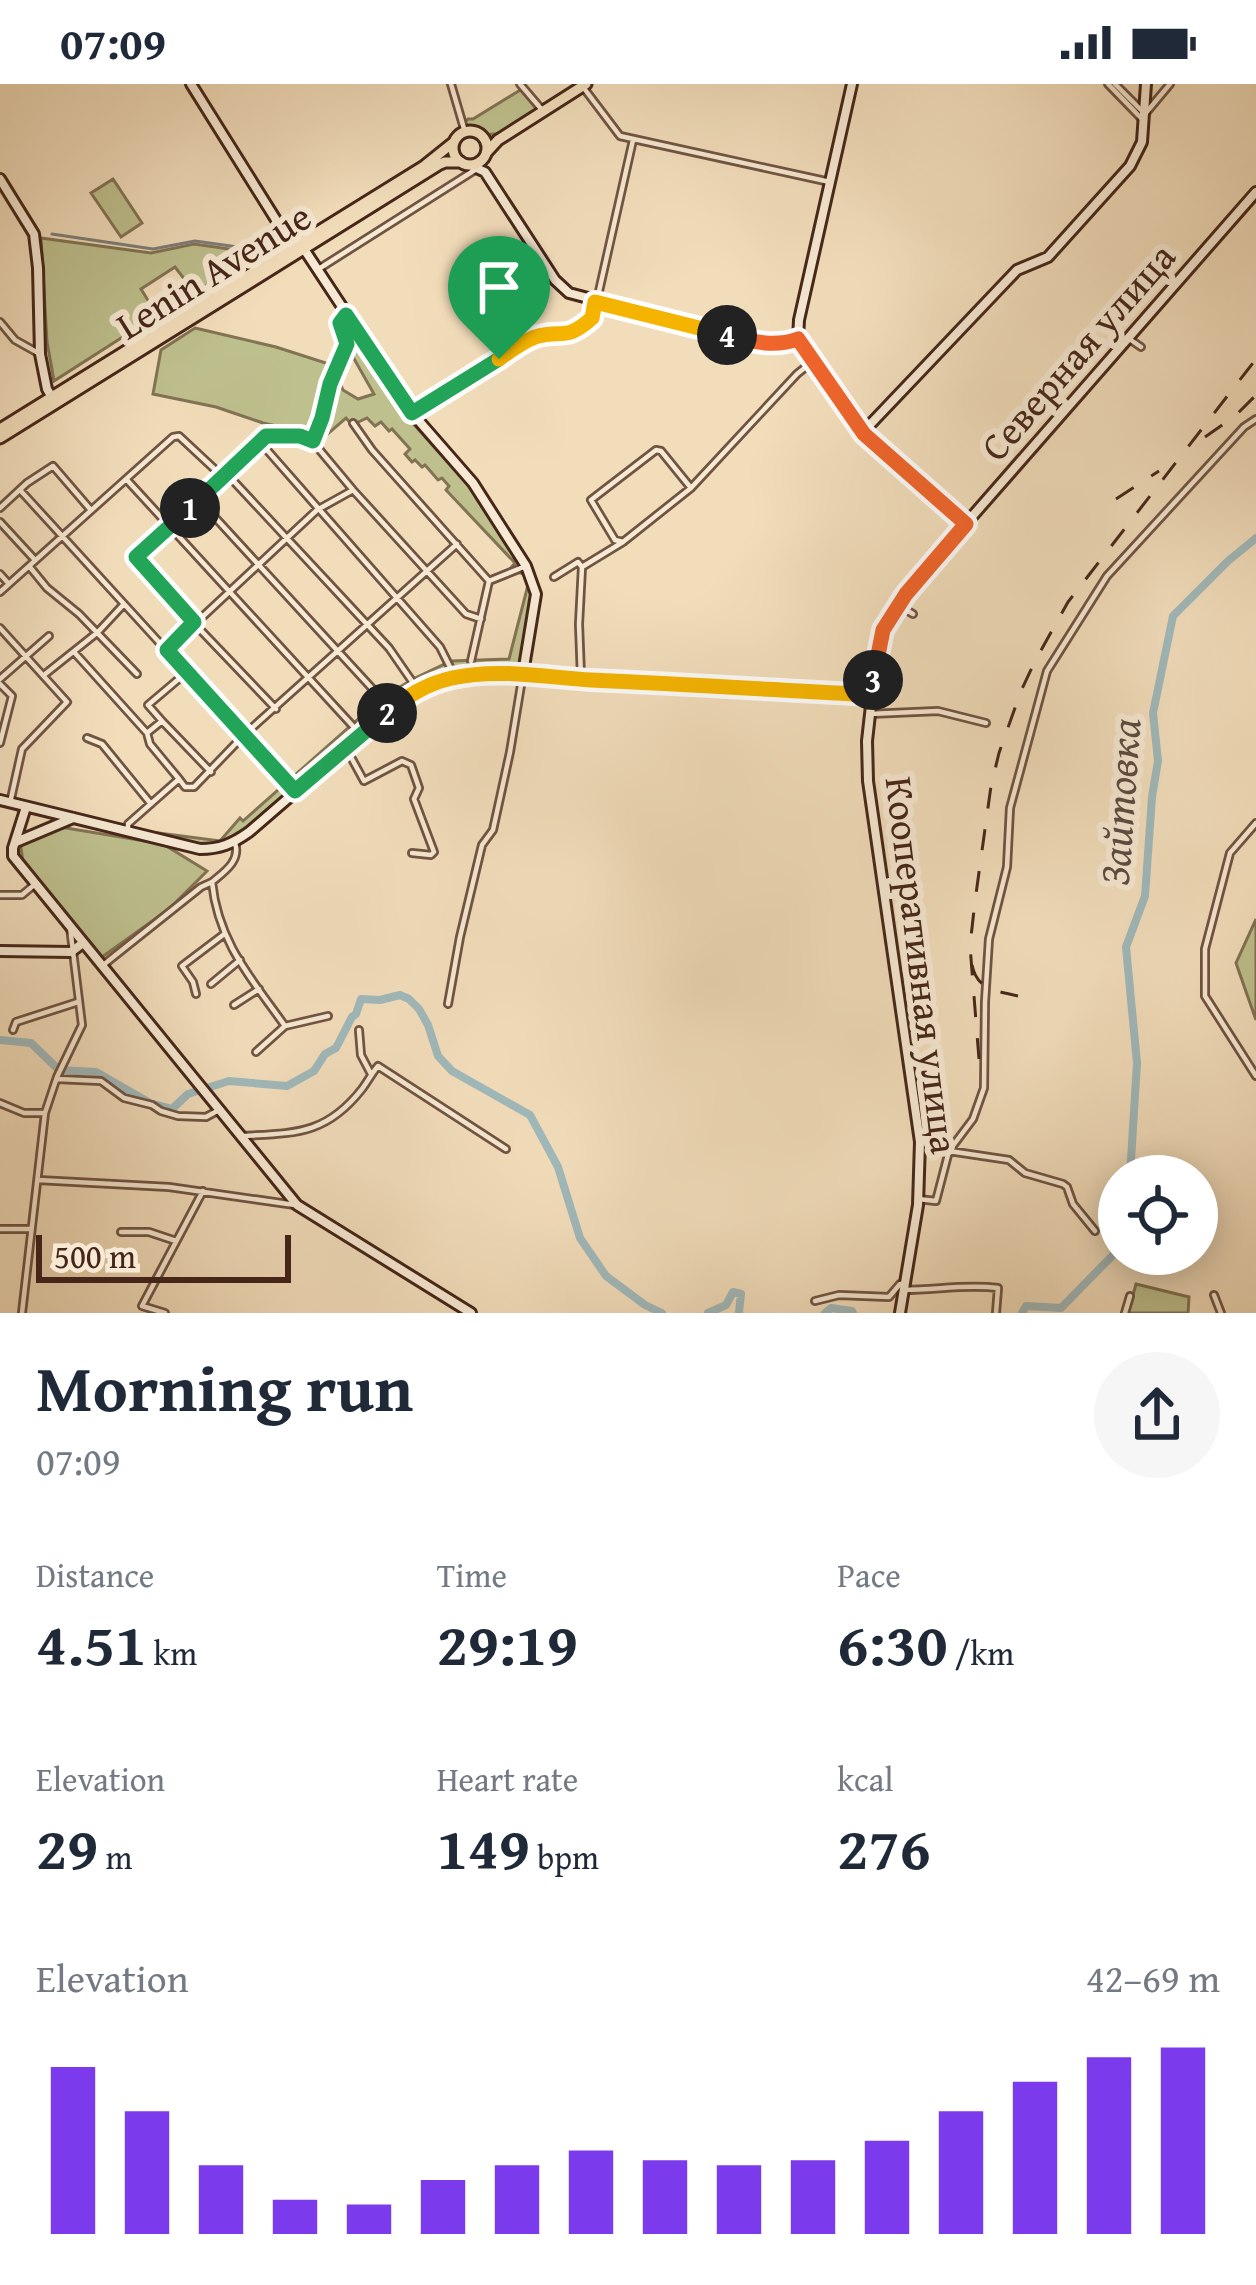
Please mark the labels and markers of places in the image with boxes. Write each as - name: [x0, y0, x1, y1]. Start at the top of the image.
- pin: [448, 236, 550, 359]
- pin: 4: [697, 305, 757, 365]
- pin: 1: [160, 478, 220, 538]
- pin: 3: [843, 650, 903, 710]
- pin: 2: [357, 683, 417, 743]

